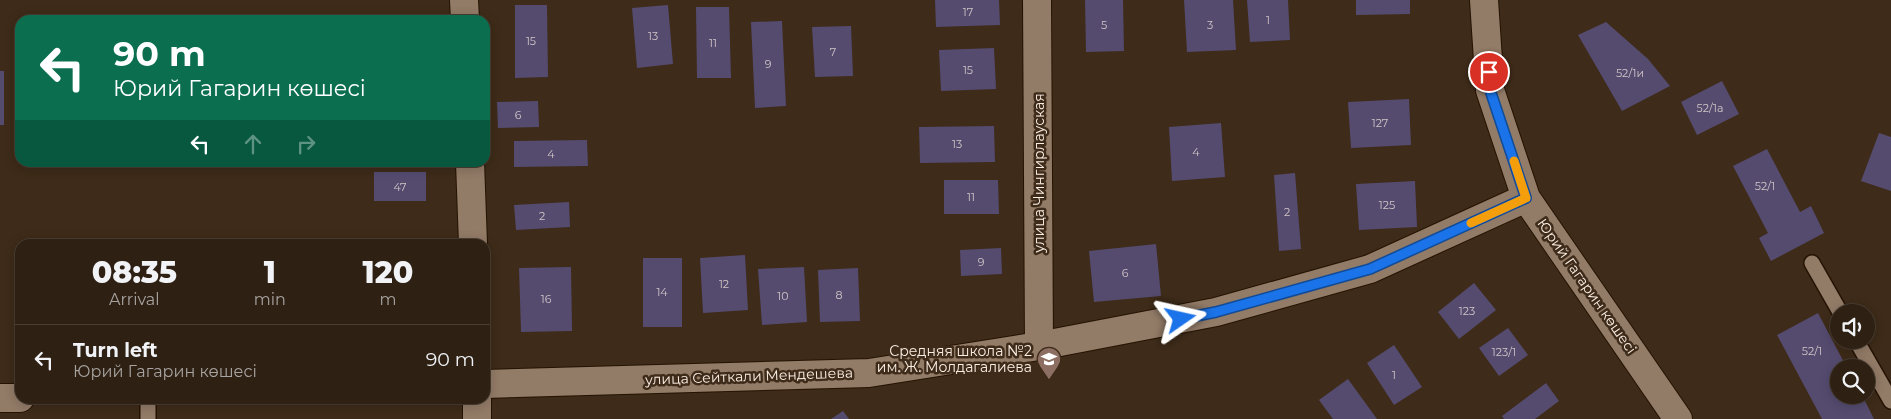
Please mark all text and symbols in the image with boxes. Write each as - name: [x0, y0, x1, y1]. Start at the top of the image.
- house number: 17: [963, 5, 973, 19]
- house number: 1: [1266, 13, 1270, 27]
- house number: 5: [1101, 18, 1107, 32]
- house number: 3: [1207, 18, 1213, 32]
- house number: 13: [648, 29, 658, 43]
- text: 90 m: [113, 32, 206, 75]
- house number: 15: [526, 34, 536, 48]
- icon: left: [30, 35, 95, 100]
- house number: 11: [709, 36, 717, 50]
- house number: 7: [830, 45, 836, 59]
- pin: [1468, 51, 1510, 93]
- house number: 9: [765, 57, 772, 71]
- icon: arrive: [1475, 58, 1503, 86]
- house number: 15: [963, 63, 973, 77]
- house number: 52/1и: [1616, 66, 1644, 80]
- text: Юрий Гагарин көшесі: [113, 75, 366, 102]
- street label: улица Чингирлауская: [1030, 93, 1048, 254]
- house number: 52/1а: [1697, 101, 1723, 115]
- house number: 6: [515, 108, 522, 122]
- house number: 127: [1372, 116, 1388, 130]
- icon: left: [186, 130, 214, 158]
- icon: ahead: [239, 130, 267, 158]
- icon: right: [292, 130, 320, 158]
- house number: 13: [952, 137, 962, 151]
- house number: 4: [1192, 145, 1200, 159]
- house number: 4: [547, 147, 555, 161]
- house number: 52/1: [1755, 179, 1775, 193]
- house number: 47: [393, 180, 407, 194]
- house number: 11: [967, 190, 975, 204]
- house number: 125: [1379, 198, 1395, 212]
- house number: 2: [1284, 205, 1290, 219]
- house number: 2: [539, 209, 545, 223]
- street label: Юрий Гагарин көшесі: [1533, 215, 1641, 357]
- text: 08:35: [92, 254, 177, 291]
- text: 1: [264, 254, 276, 291]
- text: 120: [363, 254, 413, 291]
- house number: 9: [978, 255, 985, 269]
- house number: 6: [1122, 266, 1129, 280]
- house number: 12: [719, 277, 729, 291]
- house number: 14: [656, 285, 668, 299]
- house number: 8: [835, 288, 843, 302]
- house number: 10: [777, 289, 789, 303]
- text: Arrival: [109, 290, 160, 309]
- text: min: [254, 290, 286, 309]
- text: m: [379, 290, 396, 309]
- house number: 16: [541, 292, 552, 306]
- position arrow: [1154, 292, 1206, 344]
- house number: 123: [1459, 304, 1475, 318]
- map controls: [1830, 304, 1875, 404]
- button: sound: [1830, 304, 1875, 349]
- text: Turn left: [73, 339, 158, 362]
- place label: Средняя школа №2 им. Ж. Молдагалиева: [877, 342, 1032, 376]
- house number: 52/1: [1802, 344, 1822, 358]
- house number: 123/1: [1492, 345, 1516, 359]
- icon: left: [30, 346, 58, 374]
- school or university icon: Средняя школа №2 им. Ж. Молдагалиева: [1036, 346, 1062, 380]
- text: 90 m: [426, 348, 475, 371]
- button: search: [1830, 359, 1875, 404]
- text: Юрий Гагарин көшесі: [73, 362, 257, 381]
- street label: улица Сейткали Мендешева: [644, 363, 853, 389]
- house number: 1: [1392, 368, 1396, 382]

